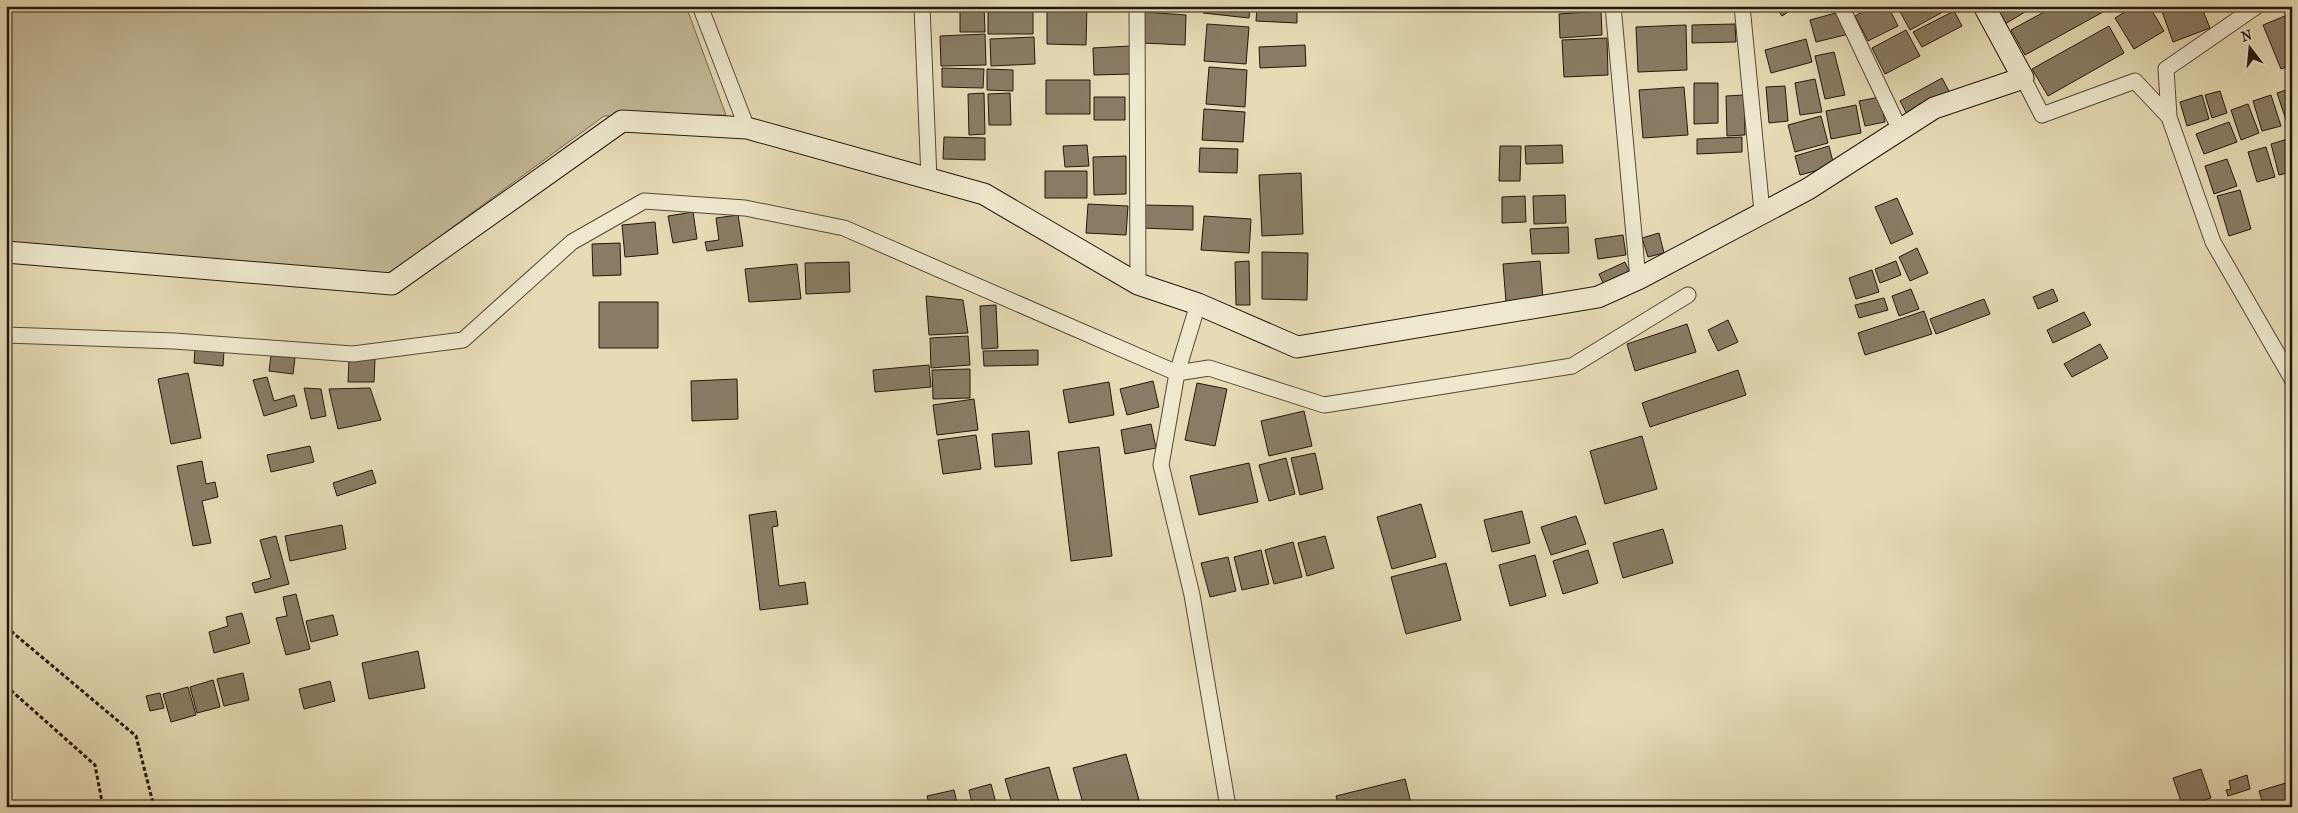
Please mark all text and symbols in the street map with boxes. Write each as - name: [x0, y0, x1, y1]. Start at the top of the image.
- north arrow: [2226, 22, 2276, 72]
- text: N: [2239, 26, 2254, 46]

